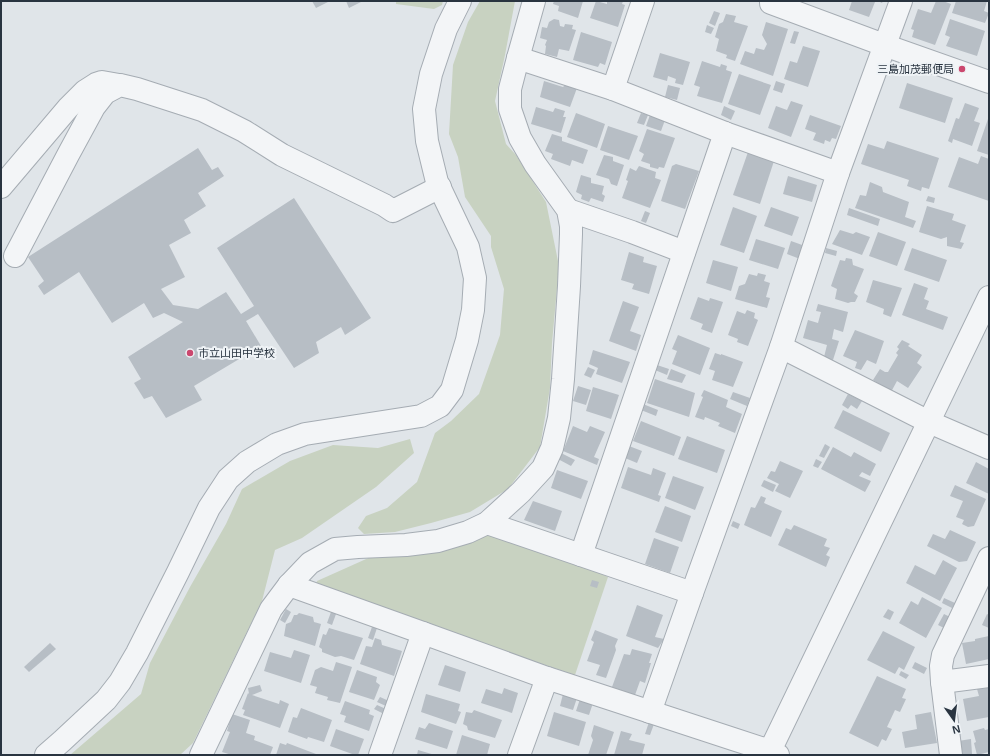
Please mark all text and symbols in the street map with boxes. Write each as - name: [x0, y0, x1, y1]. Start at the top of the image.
- place label: 三島加茂郵便局: [877, 63, 954, 75]
- marker: 三島加茂郵便局: [957, 64, 967, 74]
- place label: 市立山田中学校: [198, 347, 275, 359]
- marker: 市立山田中学校: [185, 348, 195, 358]
- north arrow: [934, 700, 974, 740]
- text: N: [951, 723, 962, 736]

